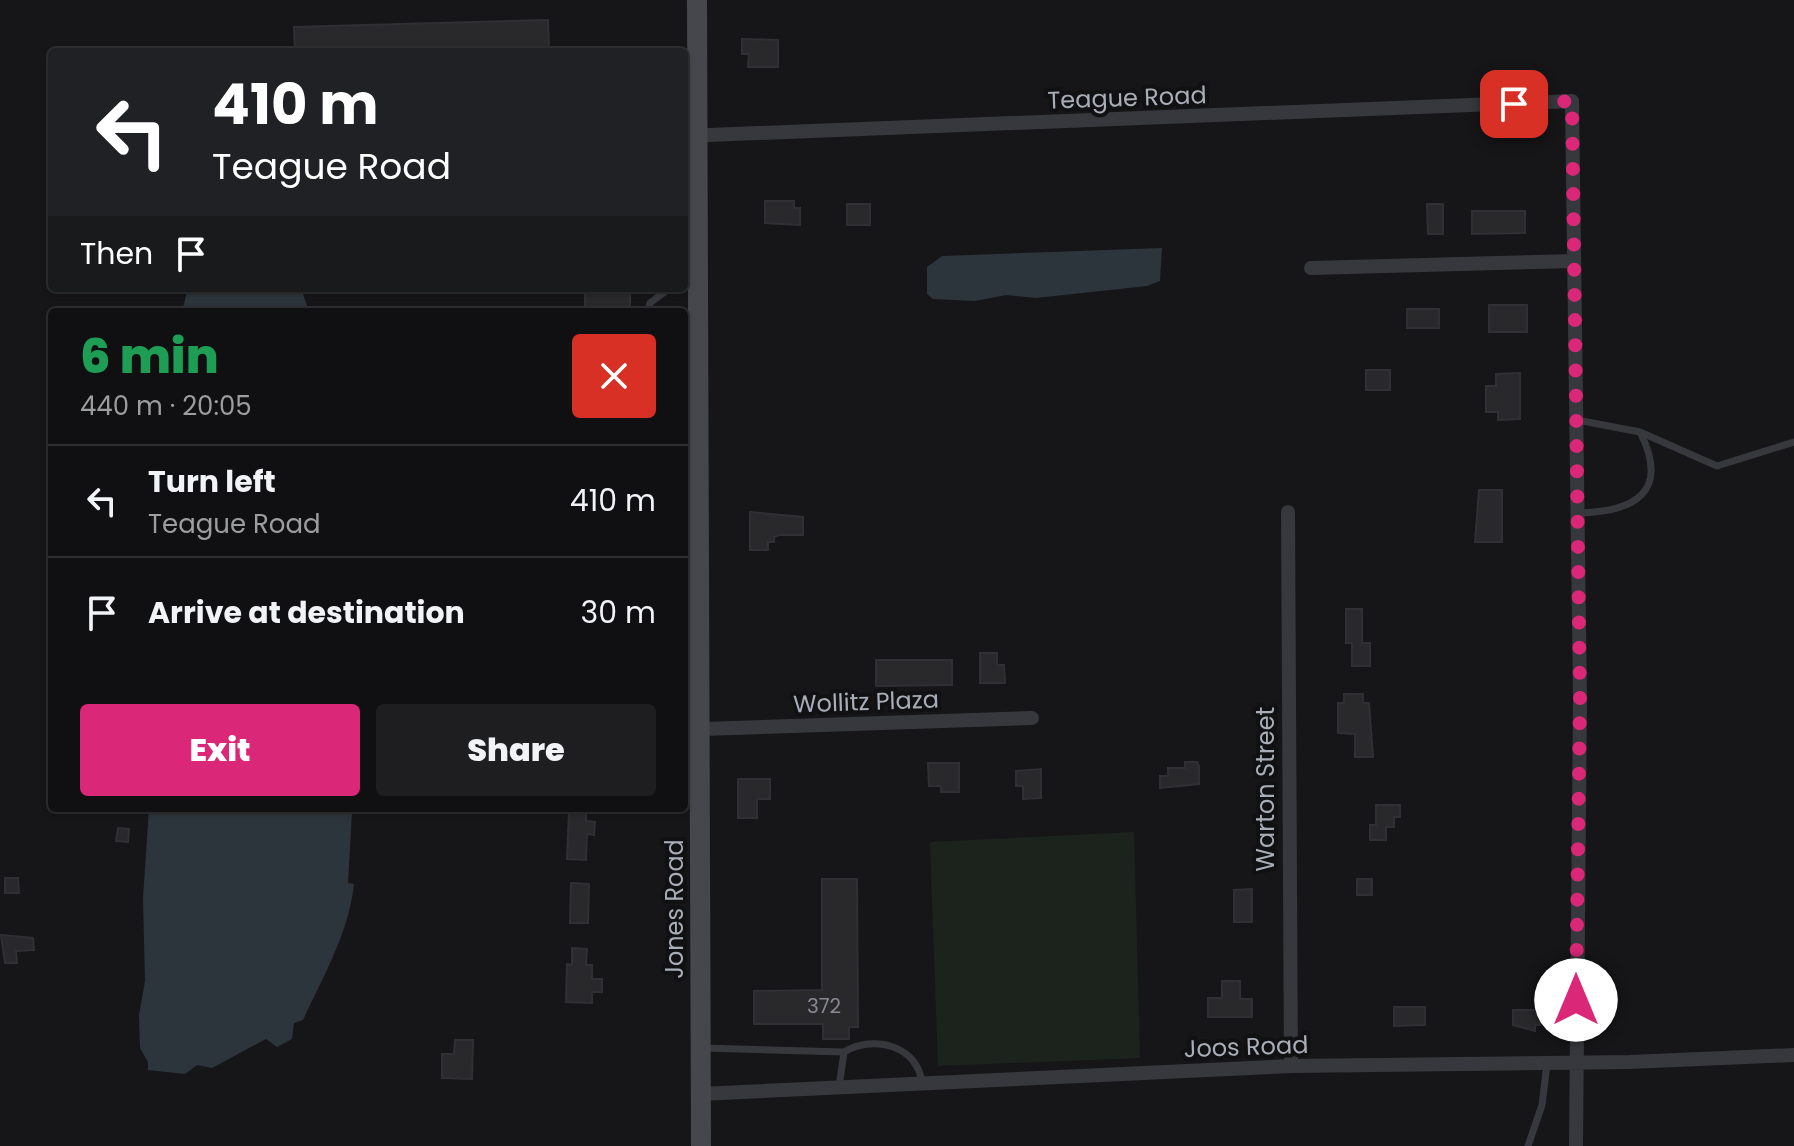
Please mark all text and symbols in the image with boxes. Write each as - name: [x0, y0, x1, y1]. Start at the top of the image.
- text: 410 m: [212, 65, 379, 144]
- pin: [1480, 70, 1548, 138]
- street label: Teague Road: [1047, 78, 1207, 117]
- icon: left: [80, 80, 184, 184]
- icon: arrive: [1492, 82, 1536, 126]
- text: Teague Road: [212, 141, 451, 192]
- text: Then: [80, 232, 153, 275]
- icon: arrive: [169, 232, 213, 276]
- text: 6 min: [80, 323, 219, 390]
- button: close: [572, 334, 656, 418]
- text: 440 m · 20:05: [80, 388, 252, 424]
- text: Turn left: [148, 460, 276, 503]
- icon: left: [80, 479, 124, 523]
- text: 410 m: [570, 479, 656, 522]
- text: Teague Road: [148, 506, 321, 542]
- icon: arrive: [80, 591, 124, 635]
- text: Arrive at destination: [148, 591, 465, 634]
- text: 30 m: [581, 591, 656, 634]
- street label: Wollitz Plaza: [793, 682, 939, 721]
- button: Exit: [80, 704, 360, 796]
- button: Share: [376, 704, 656, 796]
- street label: Warton Street: [1249, 707, 1282, 871]
- street label: Jones Road: [658, 839, 691, 979]
- position arrow: [1534, 958, 1618, 1042]
- house number: 372: [807, 992, 841, 1020]
- street label: Joos Road: [1183, 1028, 1309, 1065]

